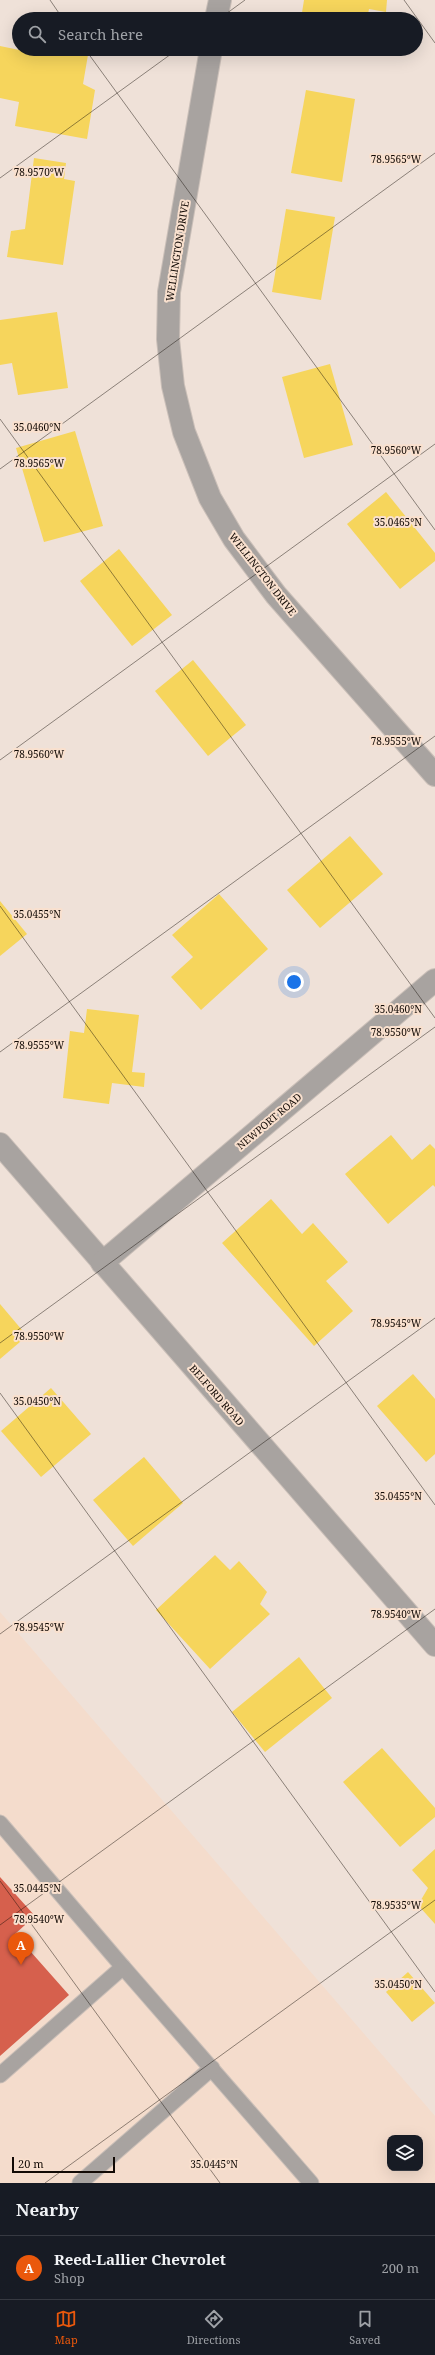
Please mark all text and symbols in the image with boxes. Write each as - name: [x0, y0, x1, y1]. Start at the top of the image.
- search box: [12, 12, 423, 56]
- icon: search: [26, 23, 48, 45]
- text: Search here: [58, 24, 143, 44]
- text: 78.9565°W: [371, 152, 422, 166]
- text: 78.9570°W: [14, 165, 65, 179]
- street label: WELLINGTON DRIVE: [162, 200, 192, 302]
- text: 35.0460°N: [13, 420, 61, 434]
- text: 78.9560°W: [371, 443, 422, 457]
- text: 78.9565°W: [14, 456, 65, 470]
- text: 35.0465°N: [374, 515, 422, 529]
- street label: WELLINGTON DRIVE: [226, 530, 300, 618]
- text: 78.9555°W: [371, 734, 422, 748]
- text: 78.9560°W: [14, 747, 65, 761]
- text: 35.0455°N: [13, 907, 61, 921]
- your location: [284, 972, 304, 992]
- text: 35.0460°N: [374, 1002, 422, 1016]
- text: 78.9550°W: [371, 1025, 422, 1039]
- text: 78.9555°W: [14, 1038, 65, 1052]
- street label: NEWPORT ROAD: [234, 1090, 304, 1152]
- text: 78.9545°W: [371, 1316, 422, 1330]
- text: 78.9550°W: [14, 1329, 65, 1343]
- street label: BELFORD ROAD: [187, 1361, 247, 1429]
- text: 35.0450°N: [13, 1394, 61, 1408]
- text: 35.0455°N: [374, 1489, 422, 1503]
- text: 78.9540°W: [371, 1607, 422, 1621]
- text: 78.9545°W: [14, 1620, 65, 1634]
- text: 35.0445°N: [13, 1881, 61, 1895]
- text: 78.9535°W: [371, 1898, 422, 1912]
- text: 78.9540°W: [14, 1912, 65, 1926]
- pin: A: [8, 1932, 34, 1965]
- text: 35.0450°N: [374, 1977, 422, 1991]
- map controls: [387, 2135, 423, 2171]
- button: layers: [387, 2135, 423, 2171]
- scale bar: [12, 2155, 115, 2174]
- text: 20 m: [18, 2156, 44, 2171]
- text: 35.0445°N: [190, 2157, 238, 2171]
- text: Nearby: [16, 2198, 79, 2221]
- text: Reed-Lallier Chevrolet: [54, 2249, 226, 2269]
- text: A: [24, 2259, 34, 2277]
- text: 200 m: [382, 2259, 419, 2277]
- text: Shop: [54, 2269, 85, 2287]
- tab: Map: [54, 2308, 78, 2347]
- tab: Directions: [187, 2308, 240, 2347]
- tab: Saved: [349, 2308, 381, 2347]

